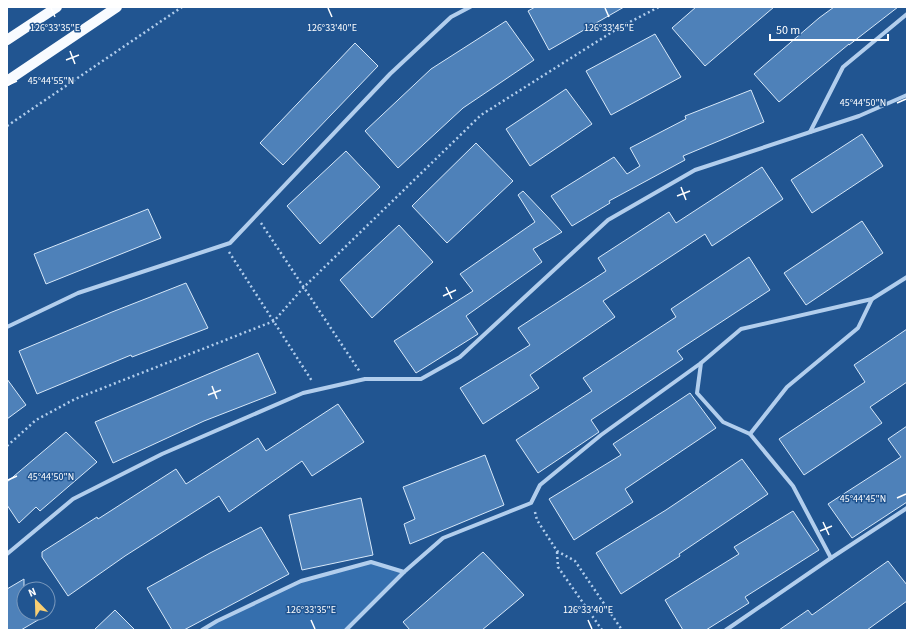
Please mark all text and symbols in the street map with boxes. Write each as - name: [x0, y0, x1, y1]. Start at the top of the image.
- scale bar: [770, 16, 888, 42]
- text: 126°33'35"E: [30, 21, 80, 35]
- text: 126°33'40"E: [307, 21, 357, 35]
- text: 126°33'45"E: [584, 21, 634, 35]
- text: 50 m: [776, 22, 800, 39]
- text: 45°44'55"N: [28, 74, 74, 88]
- text: 45°44'50"N: [840, 96, 886, 110]
- text: 45°44'50"N: [28, 470, 74, 484]
- text: 45°44'45"N: [840, 492, 886, 506]
- north arrow: [16, 581, 56, 621]
- text: N: [26, 584, 39, 601]
- text: 126°33'35"E: [286, 603, 336, 617]
- text: 126°33'40"E: [563, 603, 613, 617]

